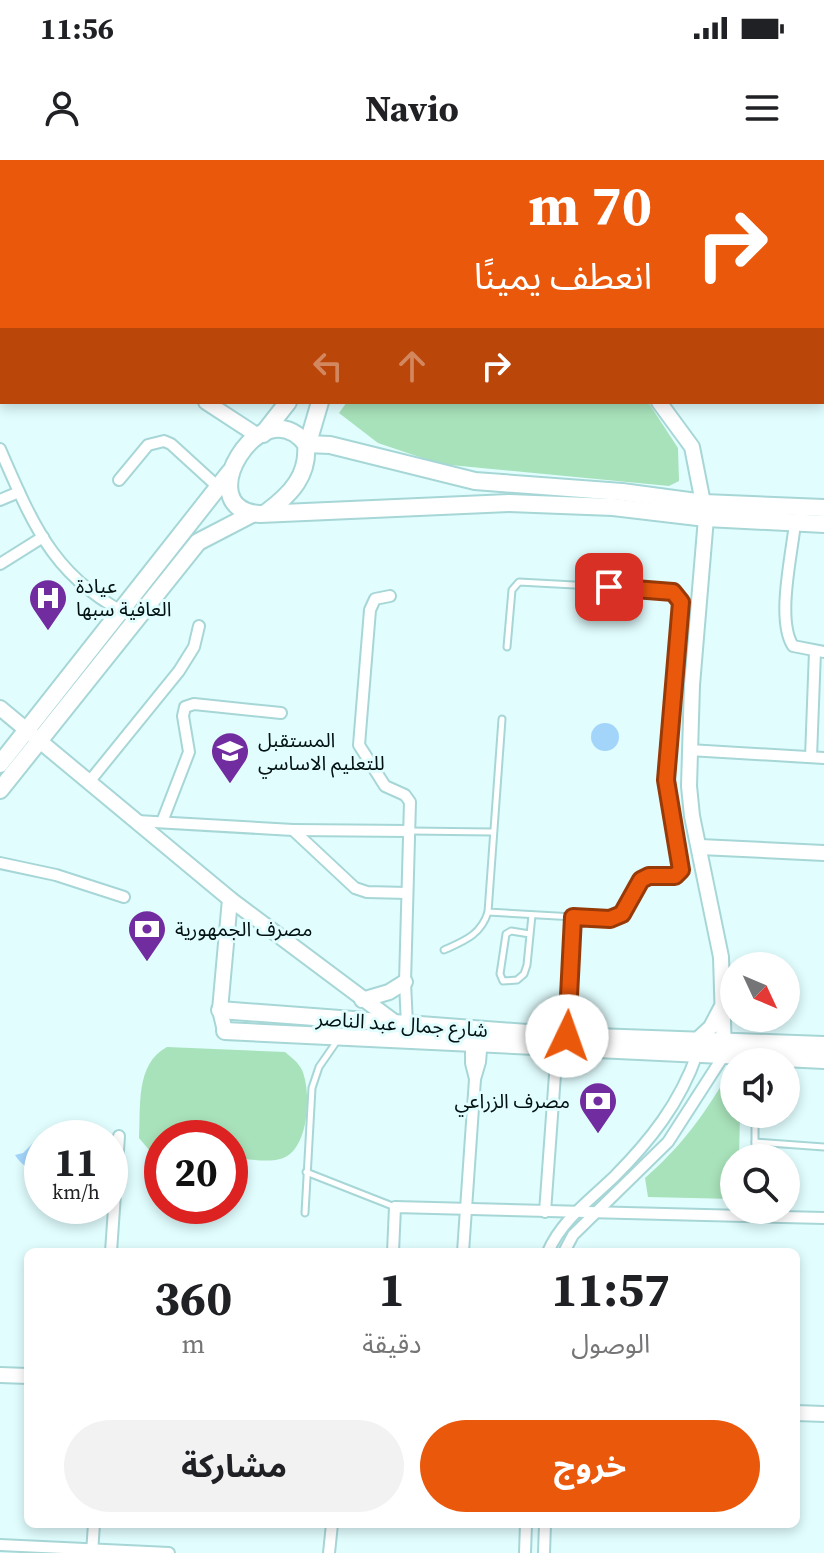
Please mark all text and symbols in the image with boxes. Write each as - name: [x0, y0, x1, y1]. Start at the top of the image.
- text: 11:56: [40, 8, 114, 49]
- text: Navio: [365, 84, 459, 133]
- icon: person: [40, 86, 84, 130]
- icon: menu: [740, 86, 784, 130]
- text: 70 m: [529, 167, 652, 244]
- icon: right: [680, 192, 784, 296]
- text: انعطف يمينًا: [474, 252, 652, 301]
- icon: left: [306, 344, 350, 388]
- icon: ahead: [390, 344, 434, 388]
- icon: right: [474, 344, 518, 388]
- pin: [575, 553, 643, 621]
- icon: arrive: [587, 565, 631, 609]
- place label: عيادة العافية سبها: [76, 572, 171, 623]
- hospital icon: عيادة العافية سبها: [27, 577, 69, 632]
- place label: المستقبل للتعليم الاساسي: [258, 726, 385, 779]
- school or university icon: المستقبل للتعليم الاساسي: [209, 730, 251, 785]
- bank icon: مصرف الجمهورية: [126, 908, 168, 963]
- place label: مصرف الجمهورية: [175, 915, 312, 943]
- north arrow: [720, 952, 800, 1032]
- map controls: [720, 952, 800, 1224]
- position arrow: [525, 994, 609, 1078]
- street label: شارع جمال عبد الناصر: [314, 1004, 489, 1045]
- button: sound: [720, 1048, 800, 1128]
- bank icon: مصرف الزراعي: [577, 1080, 619, 1135]
- place label: مصرف الزراعي: [455, 1087, 570, 1117]
- speed limit sign: 20: [144, 1120, 248, 1224]
- text: 11: [54, 1135, 98, 1189]
- button: search: [720, 1144, 800, 1224]
- text: km/h: [52, 1178, 100, 1206]
- text: 1: [379, 1256, 405, 1322]
- text: 11:57: [551, 1256, 670, 1322]
- text: 360: [154, 1265, 232, 1331]
- text: m: [181, 1326, 205, 1362]
- text: دقيقة: [362, 1326, 421, 1362]
- text: الوصول: [571, 1326, 650, 1362]
- button: مشاركة: [64, 1420, 404, 1512]
- button: خروج: [420, 1420, 760, 1512]

